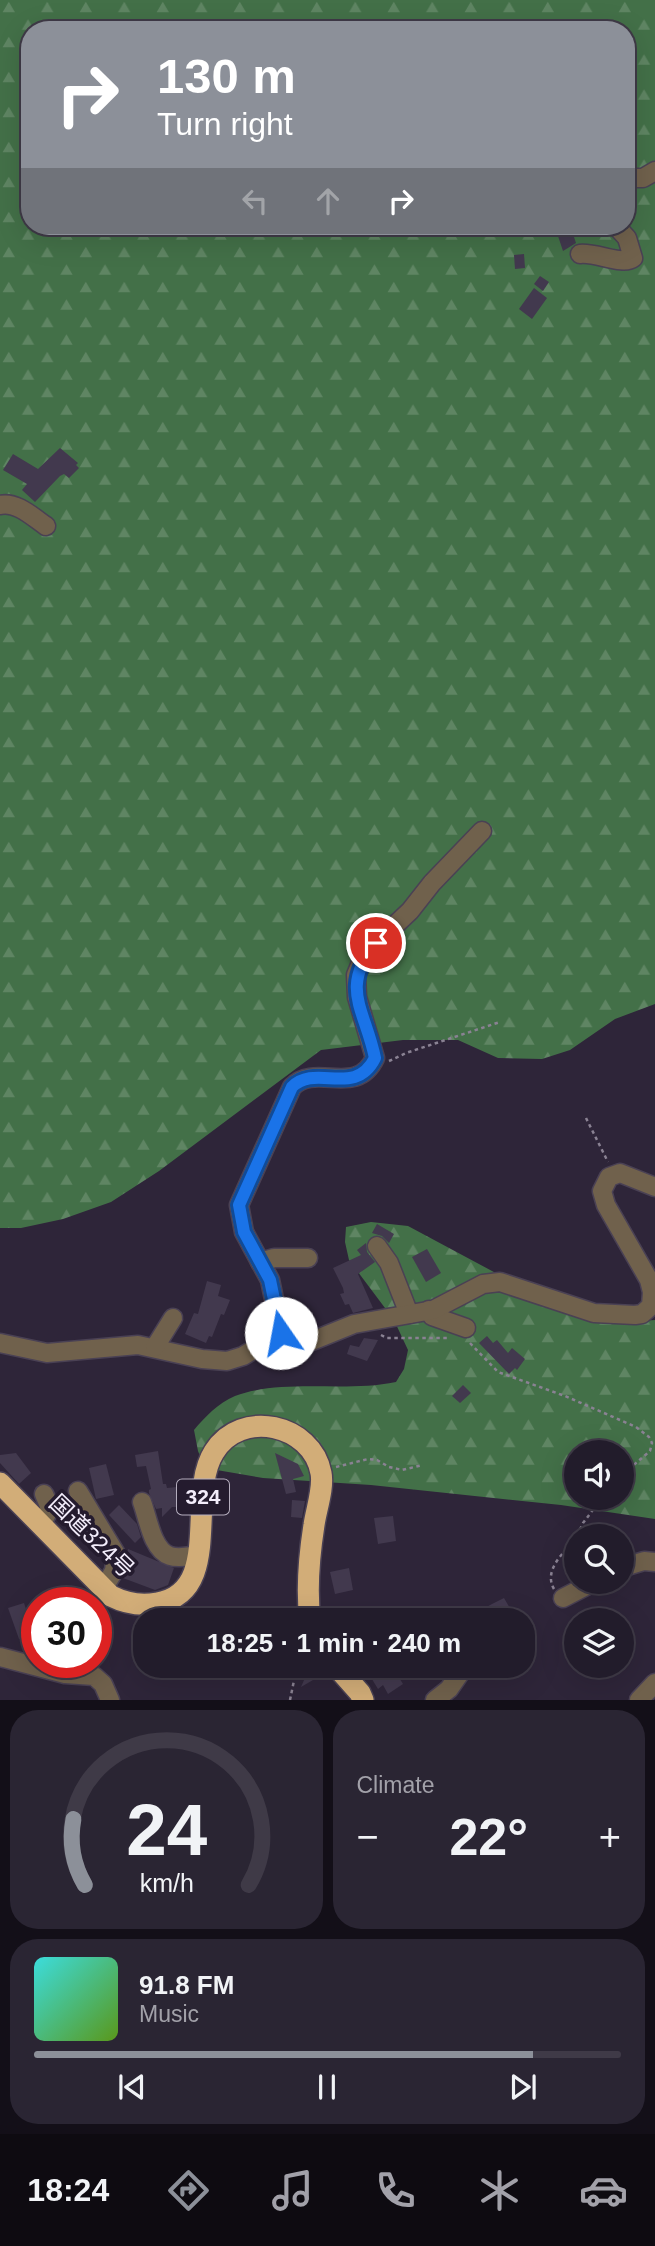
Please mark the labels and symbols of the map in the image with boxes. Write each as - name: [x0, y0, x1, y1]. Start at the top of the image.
- pin: [346, 913, 406, 973]
- position arrow: [244, 1296, 318, 1370]
- road number: 324: [177, 1480, 229, 1514]
- street label: 国道324号: [44, 1489, 140, 1583]
- speed limit sign: 30: [21, 1587, 112, 1678]

